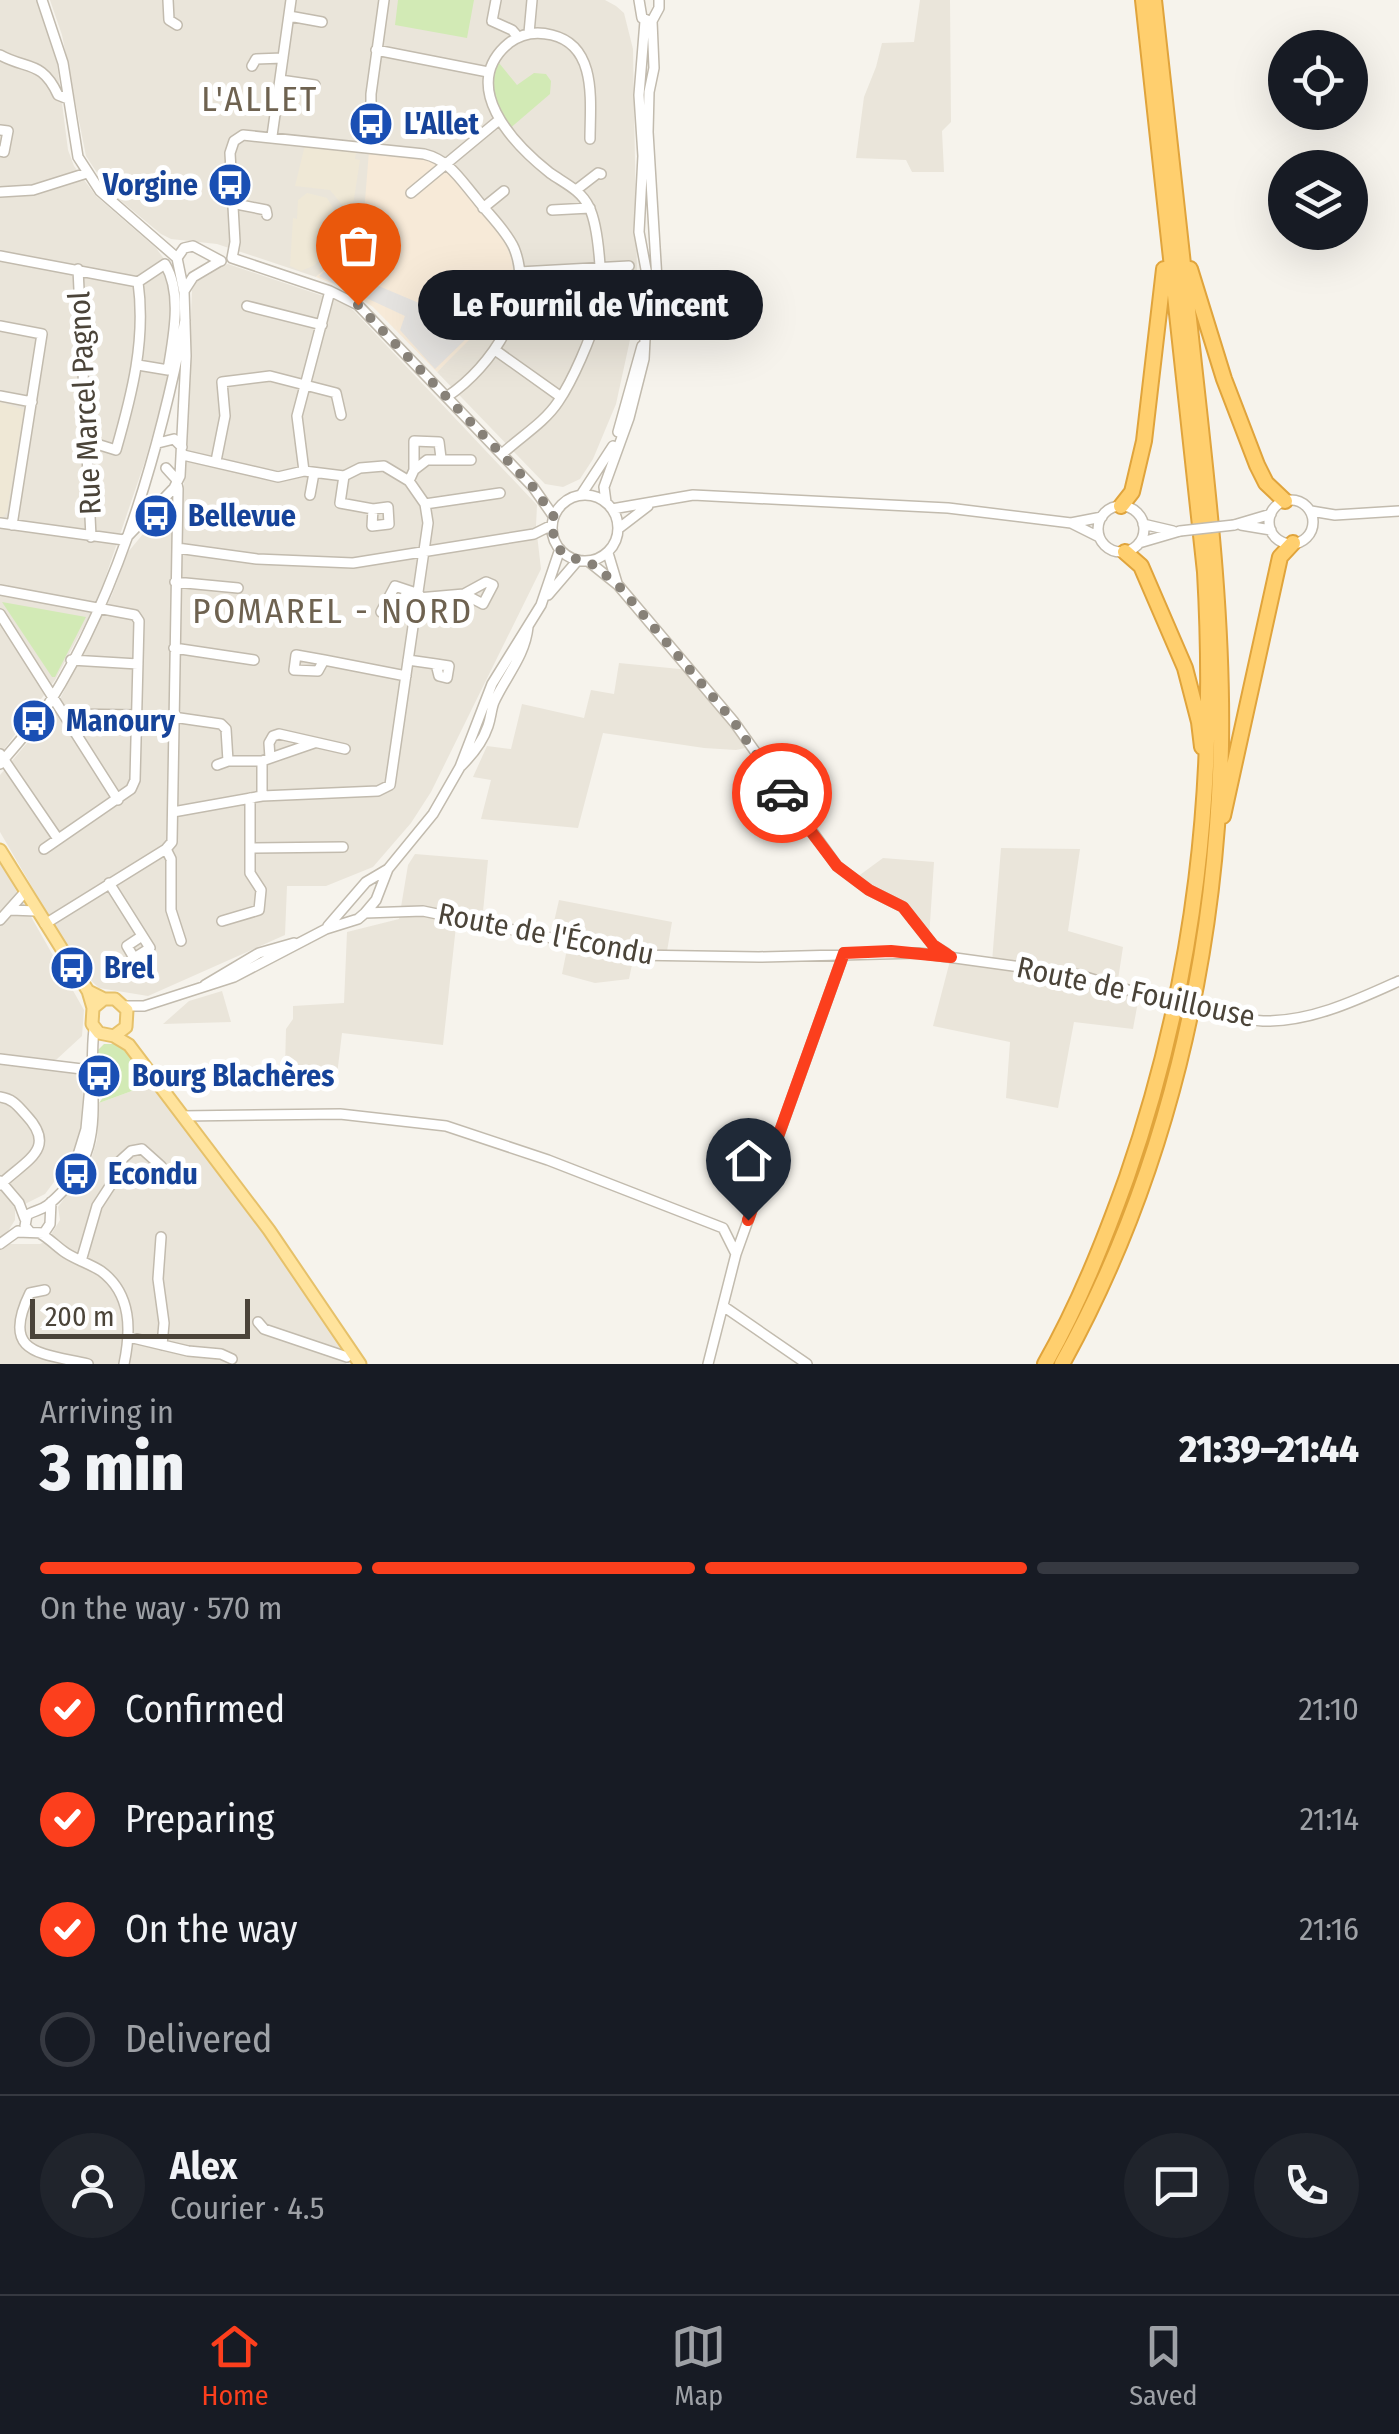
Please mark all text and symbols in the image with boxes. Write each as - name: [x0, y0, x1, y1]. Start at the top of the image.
- map controls: [1268, 30, 1368, 250]
- button: locate: [1268, 30, 1368, 130]
- district label: L'ALLET: [201, 78, 319, 120]
- bus stop icon: L'Allet: [348, 101, 394, 147]
- place label: L'Allet: [404, 106, 479, 142]
- button: layers: [1268, 150, 1368, 250]
- bus stop icon: Vorgine: [207, 162, 253, 208]
- place label: Vorgine: [102, 167, 198, 203]
- pin: [316, 203, 401, 306]
- icon: bag: [331, 218, 386, 273]
- callout: Le Fournil de Vincent: [418, 270, 763, 340]
- text: Le Fournil de Vincent: [452, 286, 729, 324]
- street label: Rue Marcel Pagnol: [61, 290, 109, 516]
- bus stop icon: Bellevue: [133, 493, 179, 539]
- place label: Bellevue: [188, 498, 296, 534]
- district label: POMAREL - NORD: [192, 590, 474, 632]
- bus stop icon: Manoury: [11, 698, 57, 744]
- place label: Manoury: [66, 703, 176, 739]
- courier: [732, 743, 832, 843]
- icon: car: [755, 766, 810, 821]
- street label: Route de l'Écondu: [435, 895, 657, 973]
- bus stop icon: Brel: [49, 945, 95, 991]
- street label: Route de Fouillouse: [1014, 949, 1258, 1035]
- place label: Brel: [104, 950, 155, 986]
- bus stop icon: Bourg Blachères: [76, 1053, 122, 1099]
- place label: Bourg Blachères: [132, 1058, 334, 1094]
- pin: [706, 1118, 791, 1221]
- icon: home: [721, 1133, 776, 1188]
- bus stop icon: Econdu: [53, 1151, 99, 1197]
- place label: Econdu: [108, 1156, 198, 1192]
- scale bar: [30, 1294, 250, 1338]
- text: 200 m: [45, 1300, 115, 1333]
- text: Arriving in: [40, 1393, 174, 1431]
- text: 21:39–21:44: [1179, 1426, 1359, 1472]
- text: 3 min: [40, 1429, 185, 1507]
- text: On the way · 570 m: [40, 1589, 282, 1627]
- icon: check: [40, 1682, 95, 1737]
- text: Confirmed: [125, 1686, 285, 1732]
- text: 21:10: [1298, 1690, 1359, 1728]
- icon: check: [40, 1792, 95, 1847]
- text: Preparing: [125, 1796, 274, 1842]
- text: 21:14: [1300, 1800, 1359, 1838]
- icon: check: [40, 1902, 95, 1957]
- text: On the way: [125, 1906, 297, 1952]
- text: 21:16: [1299, 1910, 1359, 1948]
- text: Delivered: [125, 2016, 272, 2062]
- button: person: [40, 2133, 145, 2238]
- button: chat: [1124, 2133, 1229, 2238]
- button: phone: [1254, 2133, 1359, 2238]
- text: Alex: [170, 2143, 237, 2189]
- text: Courier · 4.5: [170, 2189, 325, 2227]
- tab: Home: [201, 2319, 268, 2412]
- tab: Map: [671, 2319, 726, 2412]
- tab: Saved: [1129, 2319, 1198, 2412]

